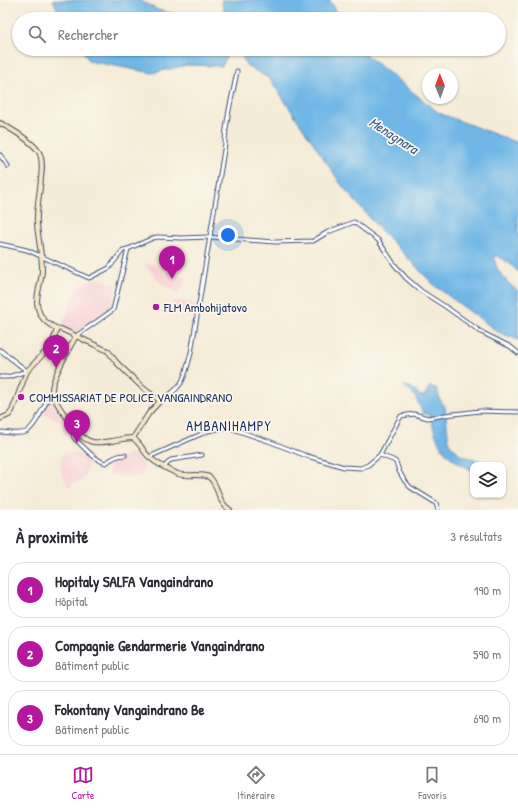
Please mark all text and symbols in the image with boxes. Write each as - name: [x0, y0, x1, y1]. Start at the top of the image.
- search box: [12, 12, 506, 56]
- icon: search: [26, 23, 48, 45]
- text: Rechercher: [58, 24, 119, 45]
- north arrow: [422, 68, 458, 104]
- water label: Menagnara: [365, 112, 423, 160]
- your location: [218, 225, 238, 245]
- pin: 1: [159, 246, 185, 279]
- place label: FLM Ambohijatovo: [163, 298, 247, 316]
- marker: FLM Ambohijatovo: [151, 302, 161, 312]
- pin: 2: [43, 335, 69, 368]
- place label: COMMISSARIAT DE POLICE VANGAINDRANO: [29, 388, 232, 406]
- marker: COMMISSARIAT DE POLICE VANGAINDRANO: [16, 392, 26, 402]
- pin: 3: [64, 410, 90, 443]
- district label: AMBANIHAMPY: [186, 416, 272, 435]
- map controls: [470, 462, 506, 498]
- button: layers: [470, 462, 506, 498]
- text: À proximité: [16, 525, 88, 548]
- text: 3 résultats: [450, 527, 502, 545]
- text: Hopitaly SALFA Vangaindrano: [55, 571, 213, 592]
- text: 1: [28, 581, 32, 599]
- text: 190 m: [474, 581, 501, 599]
- text: Hôpital: [55, 592, 88, 610]
- text: Compagnie Gendarmerie Vangaindrano: [55, 635, 264, 656]
- text: 2: [27, 645, 33, 663]
- text: 590 m: [473, 645, 501, 663]
- text: Bâtiment public: [55, 656, 129, 674]
- text: Fokontany Vangaindrano Be: [55, 699, 204, 720]
- text: 3: [27, 709, 33, 727]
- text: 690 m: [473, 709, 501, 727]
- text: Bâtiment public: [55, 720, 129, 738]
- tab: Carte: [72, 764, 94, 802]
- tab: Itinéraire: [237, 764, 275, 802]
- tab: Favoris: [418, 764, 446, 802]

